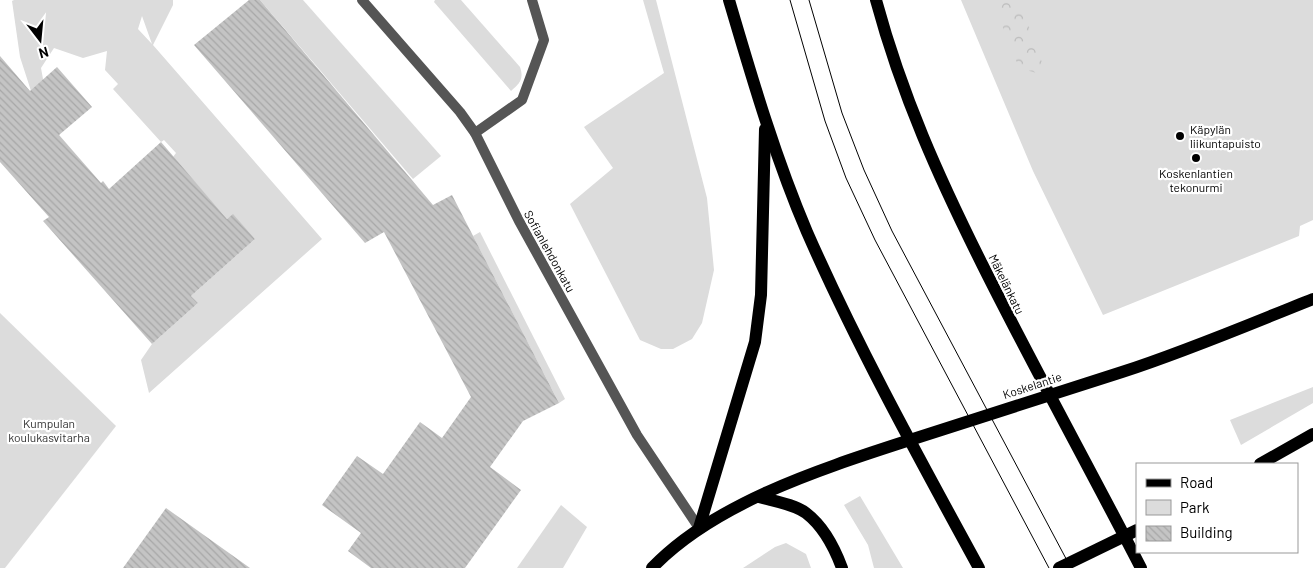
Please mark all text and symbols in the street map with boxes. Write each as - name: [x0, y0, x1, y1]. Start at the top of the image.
- north arrow: [15, 15, 65, 65]
- text: N: [37, 44, 51, 62]
- place label: Käpylän liikuntapuisto: [1190, 122, 1261, 150]
- marker: Käpylän liikuntapuisto: [1174, 130, 1186, 142]
- marker: Koskenlantien tekonurmi: [1190, 152, 1202, 164]
- place label: Koskenlantien tekonurmi: [1159, 166, 1233, 194]
- street label: Sofianlehdonkatu: [522, 208, 578, 294]
- street label: Mäkelänkatu: [986, 252, 1028, 316]
- street label: Koskelantie: [1001, 369, 1063, 401]
- park label: Kumpulan koulukasvitarha: [8, 416, 90, 444]
- legend: [1136, 463, 1298, 553]
- text: Road: [1180, 473, 1213, 491]
- text: Park: [1180, 498, 1210, 516]
- text: Building: [1180, 523, 1233, 541]

